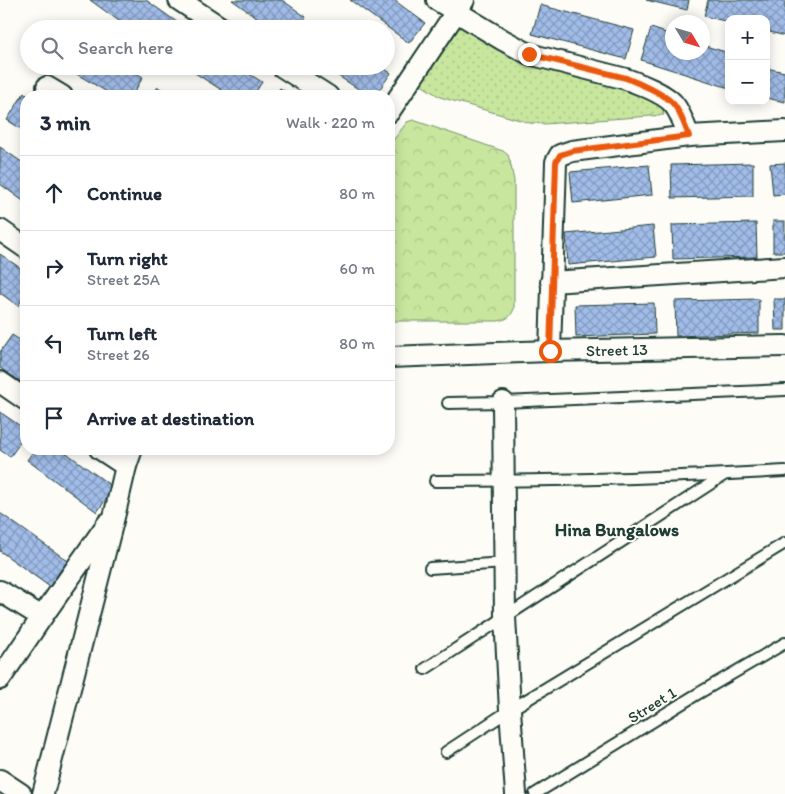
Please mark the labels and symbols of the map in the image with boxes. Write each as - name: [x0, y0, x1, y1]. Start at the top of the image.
- north arrow: [665, 15, 710, 60]
- route end: [518, 43, 541, 66]
- street label: Street 13: [586, 339, 648, 360]
- route start: [539, 340, 562, 363]
- district label: Hina Bungalows: [555, 519, 679, 541]
- street label: Street 1: [624, 683, 680, 727]

